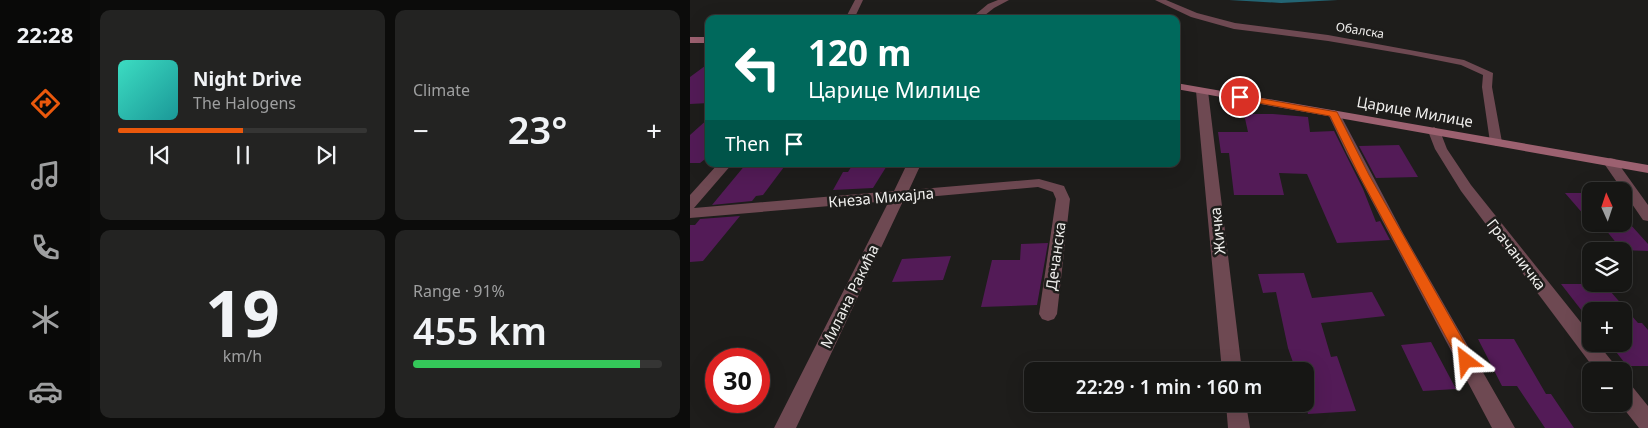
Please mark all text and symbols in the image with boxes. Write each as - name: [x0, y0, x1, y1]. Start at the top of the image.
- street label: Обалска: [1335, 18, 1385, 42]
- text: 22:28: [17, 19, 73, 49]
- text: 120 m: [808, 29, 911, 76]
- icon: left: [725, 35, 790, 100]
- text: Night Drive: [193, 66, 302, 92]
- text: Царице Милице: [808, 74, 981, 104]
- pin: [1219, 76, 1261, 118]
- text: Climate: [413, 79, 470, 101]
- icon: arrive: [1226, 83, 1254, 111]
- icon: directions: [28, 86, 63, 121]
- street label: Царице Милице: [1355, 91, 1475, 131]
- text: The Halogens: [193, 92, 296, 114]
- text: 23°: [508, 103, 567, 155]
- text: −: [413, 111, 429, 149]
- text: +: [646, 111, 662, 149]
- icon: arrive: [780, 130, 808, 158]
- text: Then: [725, 131, 770, 157]
- icon: previous: [146, 141, 174, 169]
- icon: pause: [229, 141, 257, 169]
- icon: next: [312, 141, 340, 169]
- icon: music: [28, 158, 63, 193]
- street label: Кнеза Михајла: [827, 182, 935, 212]
- north arrow: [1582, 182, 1632, 232]
- map controls: [1582, 182, 1632, 412]
- street label: Жичка: [1205, 206, 1229, 256]
- street label: Грачаничка: [1483, 214, 1551, 294]
- street label: Дечанска: [1040, 221, 1070, 291]
- icon: phone: [28, 230, 63, 265]
- street label: Милана Ракића: [815, 241, 883, 351]
- button: layers: [1582, 242, 1632, 292]
- text: 19: [205, 268, 280, 356]
- text: Range · 91%: [413, 280, 505, 302]
- icon: climate: [28, 302, 63, 337]
- button: +: [1582, 302, 1632, 352]
- text: 455 km: [413, 304, 547, 356]
- position arrow: [1439, 334, 1491, 386]
- text: km/h: [223, 345, 262, 367]
- speed limit sign: 30: [705, 348, 770, 413]
- button: −: [1582, 362, 1632, 412]
- icon: car: [28, 374, 63, 409]
- text: 22:29 · 1 min · 160 m: [1076, 374, 1262, 400]

